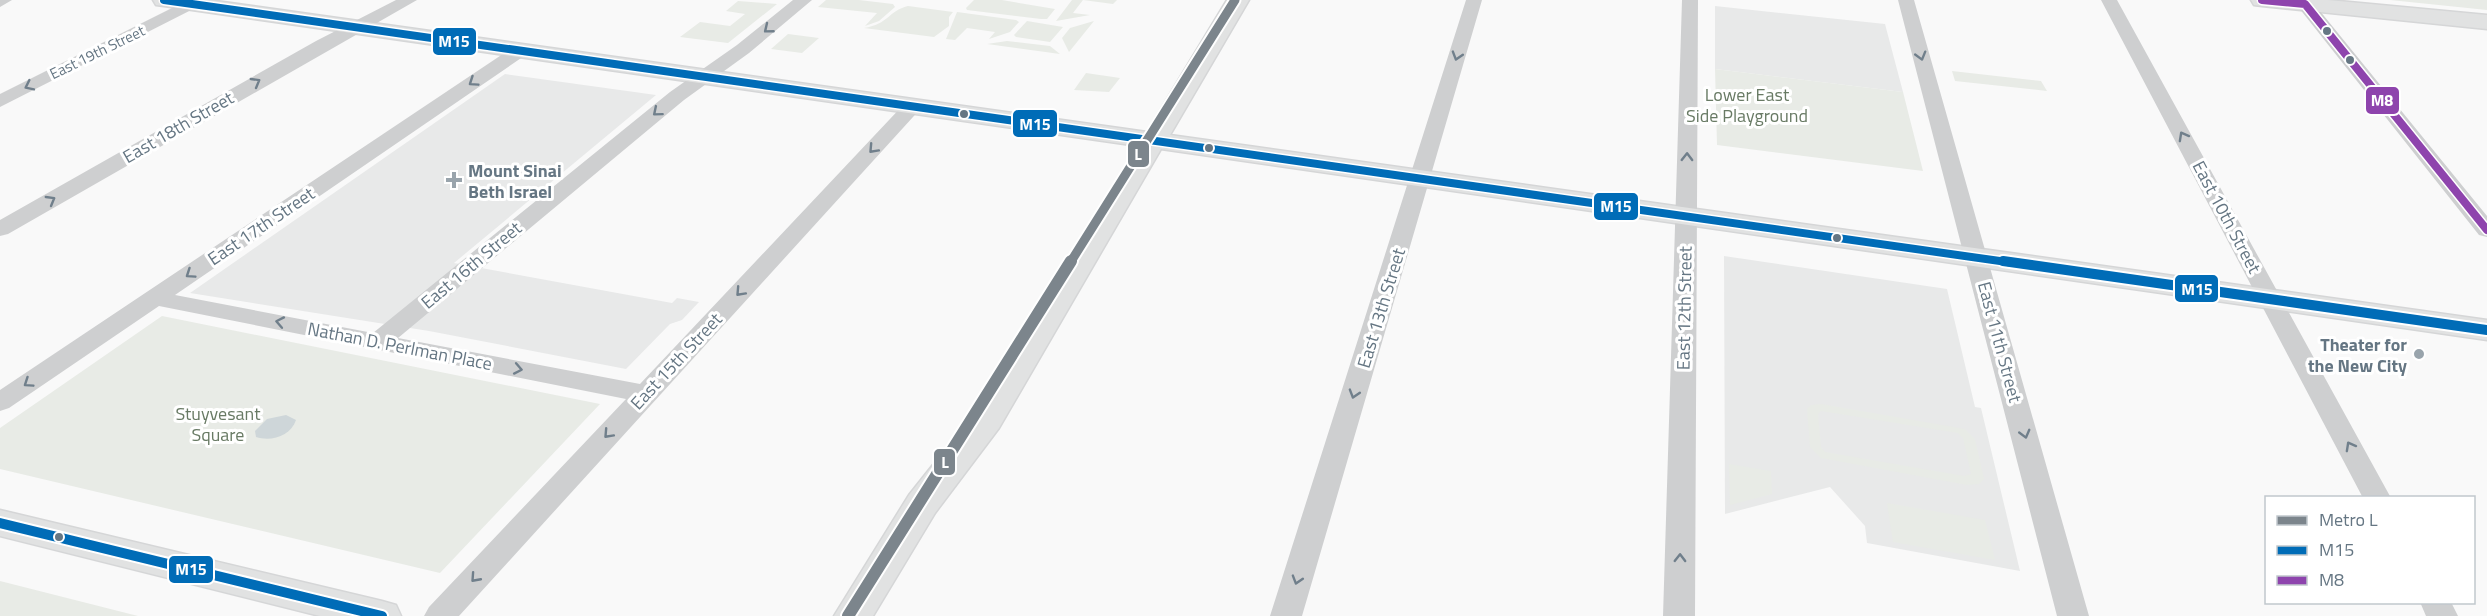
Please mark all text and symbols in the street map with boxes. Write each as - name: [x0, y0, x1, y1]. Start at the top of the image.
- street label: East 19th Street: [45, 19, 149, 85]
- one-way arrow: [764, 21, 775, 32]
- unlabelled marker: [2321, 25, 2333, 37]
- line badge: M15: [432, 27, 477, 56]
- text: M15: [438, 29, 470, 53]
- one-way arrow: [1452, 50, 1464, 61]
- one-way arrow: [1914, 51, 1927, 61]
- unlabelled marker: [2344, 54, 2356, 66]
- one-way arrow: [469, 75, 479, 87]
- one-way arrow: [250, 78, 260, 89]
- one-way arrow: [24, 79, 35, 91]
- park label: Lower East Side Playground: [1686, 81, 1808, 129]
- street label: East 18th Street: [117, 84, 239, 170]
- line badge: M8: [2365, 86, 2400, 115]
- text: M8: [2371, 88, 2393, 112]
- one-way arrow: [653, 105, 664, 116]
- unlabelled marker: [958, 108, 970, 120]
- line badge: M15: [1012, 109, 1058, 138]
- text: M15: [1019, 112, 1051, 136]
- one-way arrow: [2179, 132, 2190, 142]
- line badge: L: [1127, 140, 1150, 168]
- one-way arrow: [869, 142, 880, 152]
- text: L: [1134, 142, 1142, 166]
- unlabelled marker: [1203, 142, 1215, 154]
- one-way arrow: [1681, 153, 1693, 162]
- street label: East 10th Street: [2186, 156, 2268, 279]
- place label: Mount Sinai Beth Israel: [468, 157, 562, 205]
- marker: Mount Sinai Beth Israel: [445, 171, 463, 189]
- street label: East 17th Street: [202, 180, 321, 272]
- line badge: M15: [1593, 192, 1639, 221]
- text: M15: [1600, 194, 1632, 218]
- one-way arrow: [45, 196, 55, 207]
- street label: East 16th Street: [415, 214, 528, 315]
- unlabelled marker: [1831, 232, 1843, 244]
- street label: East 13th Street: [1350, 244, 1412, 371]
- street label: East 12th Street: [1669, 245, 1699, 370]
- one-way arrow: [185, 267, 196, 278]
- line badge: M15: [2174, 274, 2219, 303]
- text: M15: [2181, 277, 2213, 301]
- street label: East 11th Street: [1971, 279, 2029, 406]
- one-way arrow: [736, 285, 747, 295]
- street label: East 15th Street: [624, 306, 729, 416]
- street label: Nathan D. Perlman Place: [305, 315, 495, 377]
- one-way arrow: [275, 316, 285, 329]
- place label: Theater for the New City: [2308, 331, 2407, 379]
- marker: Theater for the New City: [2412, 347, 2426, 361]
- one-way arrow: [513, 362, 523, 375]
- one-way arrow: [24, 376, 35, 387]
- one-way arrow: [1349, 388, 1361, 399]
- park label: Stuyvesant Square: [175, 400, 261, 448]
- one-way arrow: [604, 427, 615, 438]
- one-way arrow: [2017, 429, 2030, 439]
- one-way arrow: [2345, 442, 2357, 452]
- line badge: L: [933, 448, 956, 476]
- text: L: [941, 450, 949, 474]
- legend: [2265, 496, 2475, 604]
- text: Metro L: [2319, 506, 2378, 533]
- unlabelled marker: [53, 531, 65, 543]
- text: M15: [2319, 536, 2354, 563]
- one-way arrow: [1674, 553, 1687, 562]
- line badge: M15: [168, 555, 214, 584]
- text: M15: [175, 557, 207, 581]
- text: M8: [2319, 566, 2344, 593]
- one-way arrow: [471, 571, 482, 581]
- one-way arrow: [1292, 574, 1304, 585]

